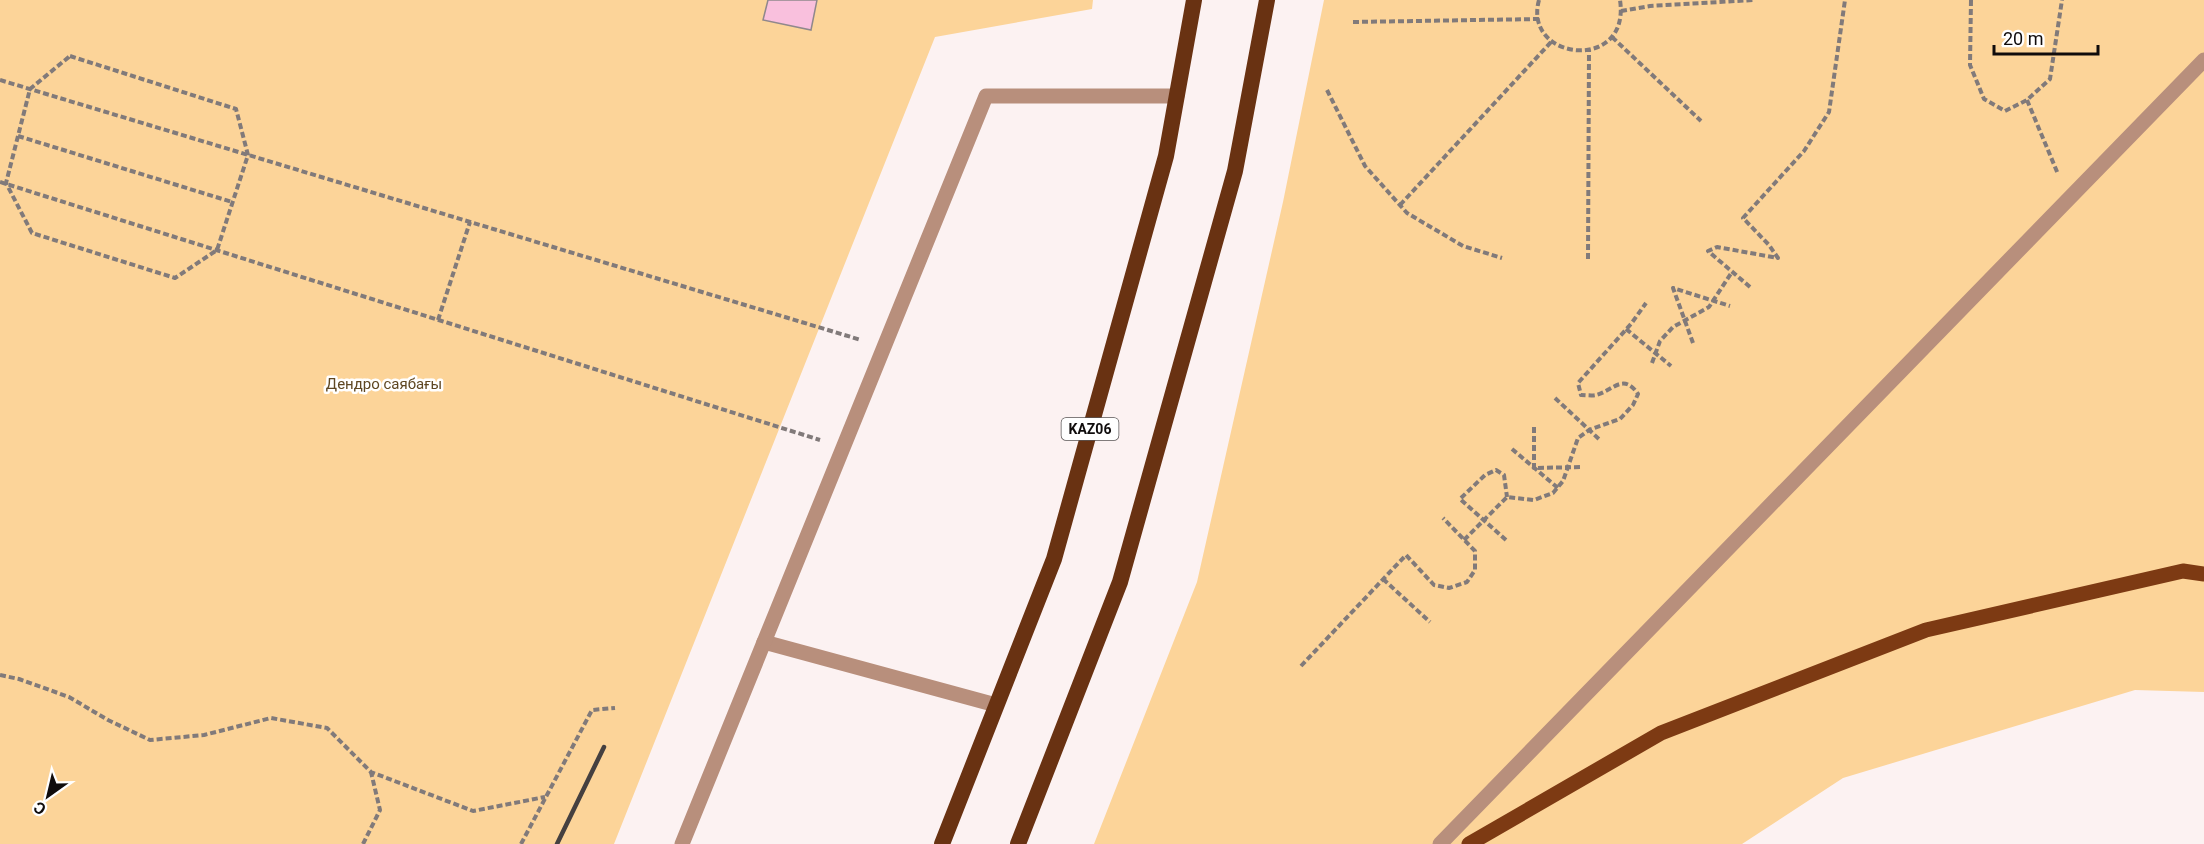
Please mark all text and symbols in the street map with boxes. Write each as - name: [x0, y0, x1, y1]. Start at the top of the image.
- scale bar: [1994, 18, 2098, 56]
- text: 20 m: [2003, 28, 2043, 49]
- park label: Дендро саябағы: [326, 375, 442, 393]
- road number: KАZ06: [1062, 418, 1118, 440]
- north arrow: [18, 766, 78, 826]
- text: С: [30, 797, 50, 819]

